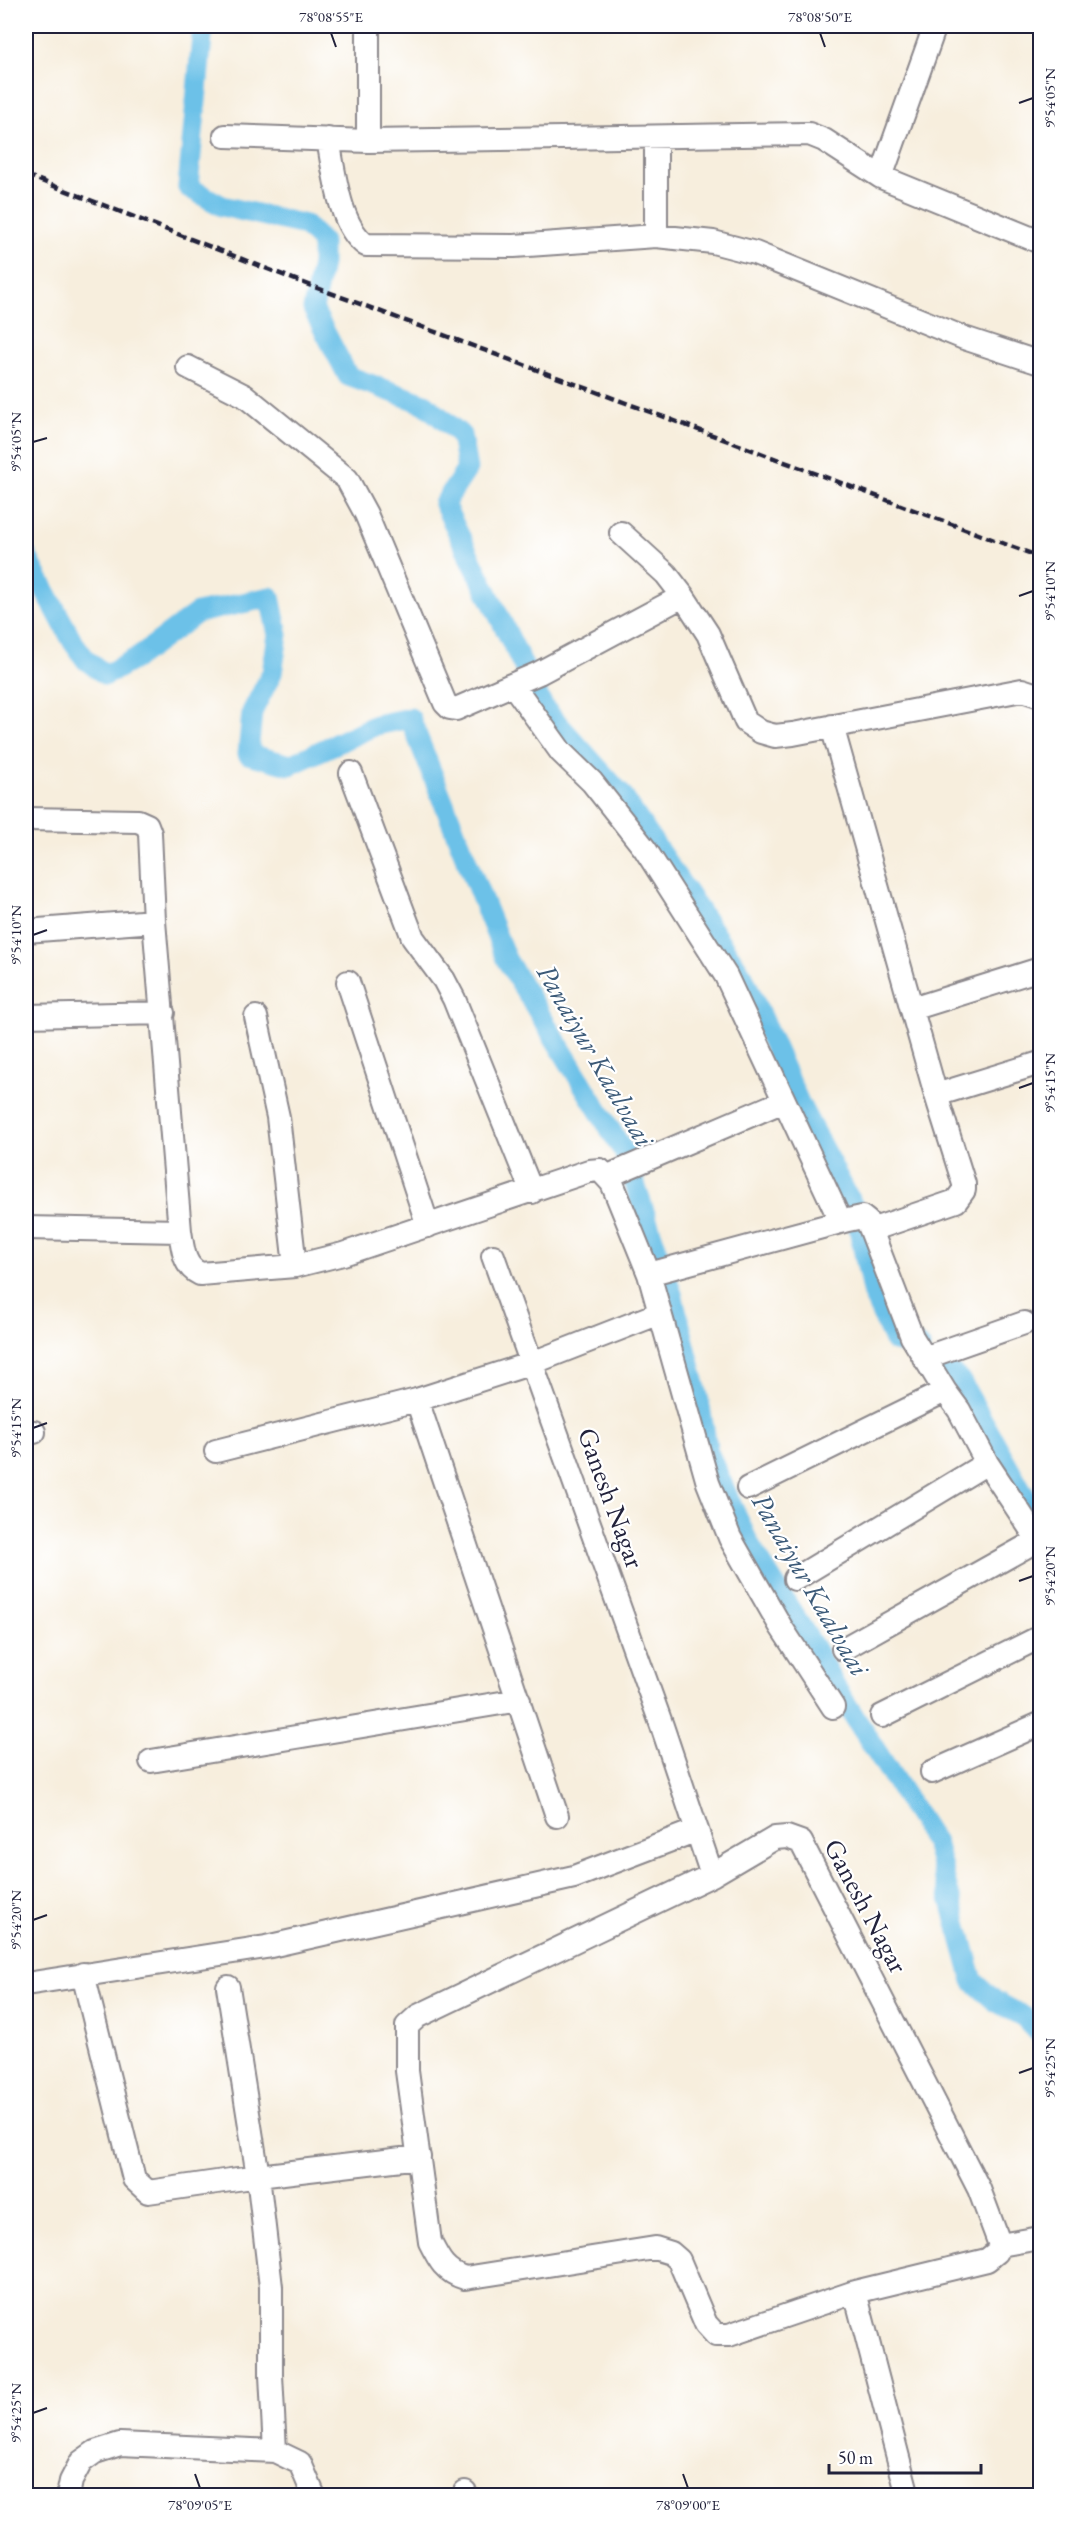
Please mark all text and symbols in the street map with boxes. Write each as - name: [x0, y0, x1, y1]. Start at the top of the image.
- text: 78°08'55"E: [299, 7, 364, 26]
- text: 78°08'50"E: [788, 7, 853, 26]
- text: 9°54'05"N: [1040, 68, 1059, 128]
- text: 9°54'05"N: [6, 412, 25, 472]
- text: 9°54'10"N: [1040, 561, 1059, 621]
- text: 9°54'10"N: [6, 905, 25, 965]
- water label: Panaiyur Kaalvaai: [529, 957, 664, 1155]
- text: 9°54'15"N: [1040, 1053, 1059, 1113]
- text: 9°54'15"N: [6, 1398, 25, 1458]
- street label: Ganesh Nagar: [570, 1423, 653, 1573]
- water label: Panaiyur Kaalvaai: [744, 1486, 879, 1684]
- text: 9°54'20"N: [1040, 1546, 1059, 1606]
- street label: Ganesh Nagar: [816, 1833, 916, 1979]
- text: 9°54'20"N: [6, 1890, 25, 1950]
- text: 9°54'25"N: [1040, 2038, 1059, 2098]
- text: 9°54'25"N: [6, 2383, 25, 2443]
- scale bar: [829, 2437, 980, 2475]
- text: 50 m: [838, 2446, 873, 2469]
- text: 78°09'05"E: [168, 2495, 233, 2514]
- text: 78°09'00"E: [656, 2495, 721, 2514]

